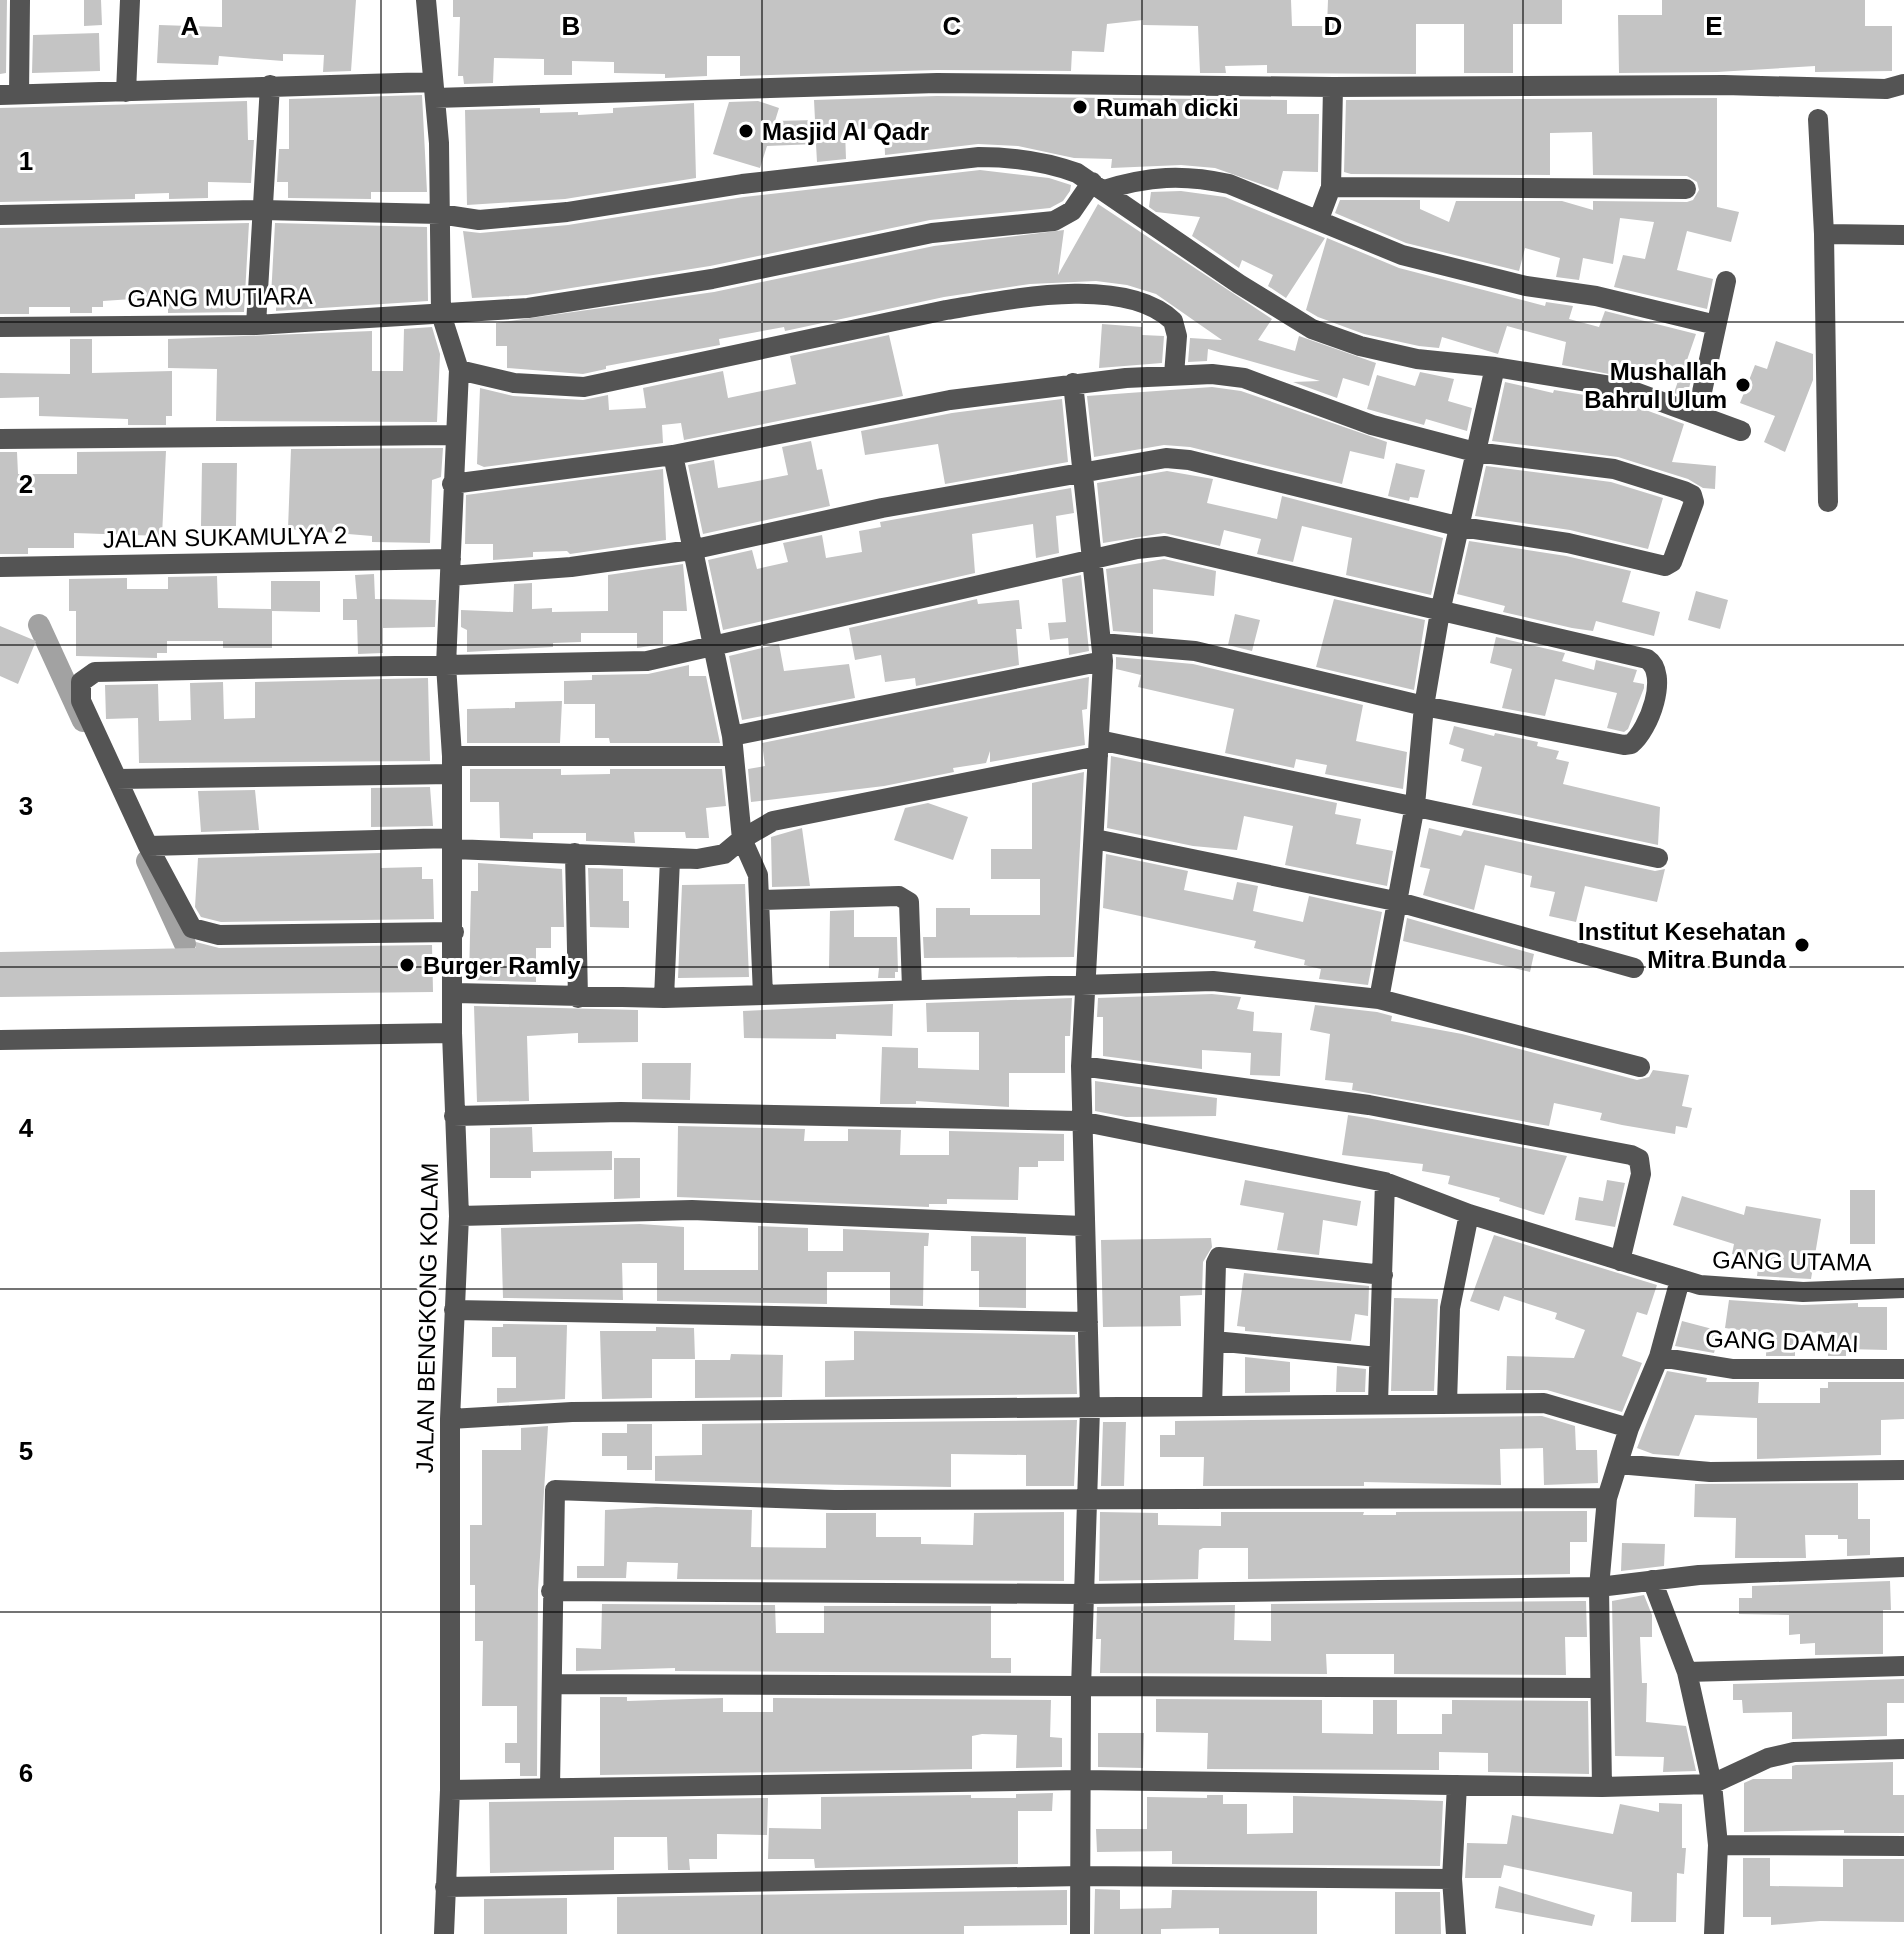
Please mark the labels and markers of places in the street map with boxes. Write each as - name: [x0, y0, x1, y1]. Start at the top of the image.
- place label: Rumah dicki: [1096, 94, 1239, 121]
- marker: Rumah dicki: [1071, 98, 1089, 116]
- place label: Masjid Al Qadr: [762, 118, 929, 145]
- marker: Masjid Al Qadr: [737, 122, 755, 140]
- place label: Mushallah Bahrul Ulum: [1584, 358, 1727, 413]
- marker: Mushallah Bahrul Ulum: [1734, 376, 1752, 394]
- place label: Institut Kesehatan Mitra Bunda: [1578, 918, 1787, 973]
- marker: Institut Kesehatan Mitra Bunda: [1793, 936, 1811, 954]
- place label: Burger Ramly: [423, 952, 581, 979]
- marker: Burger Ramly: [398, 956, 416, 974]

